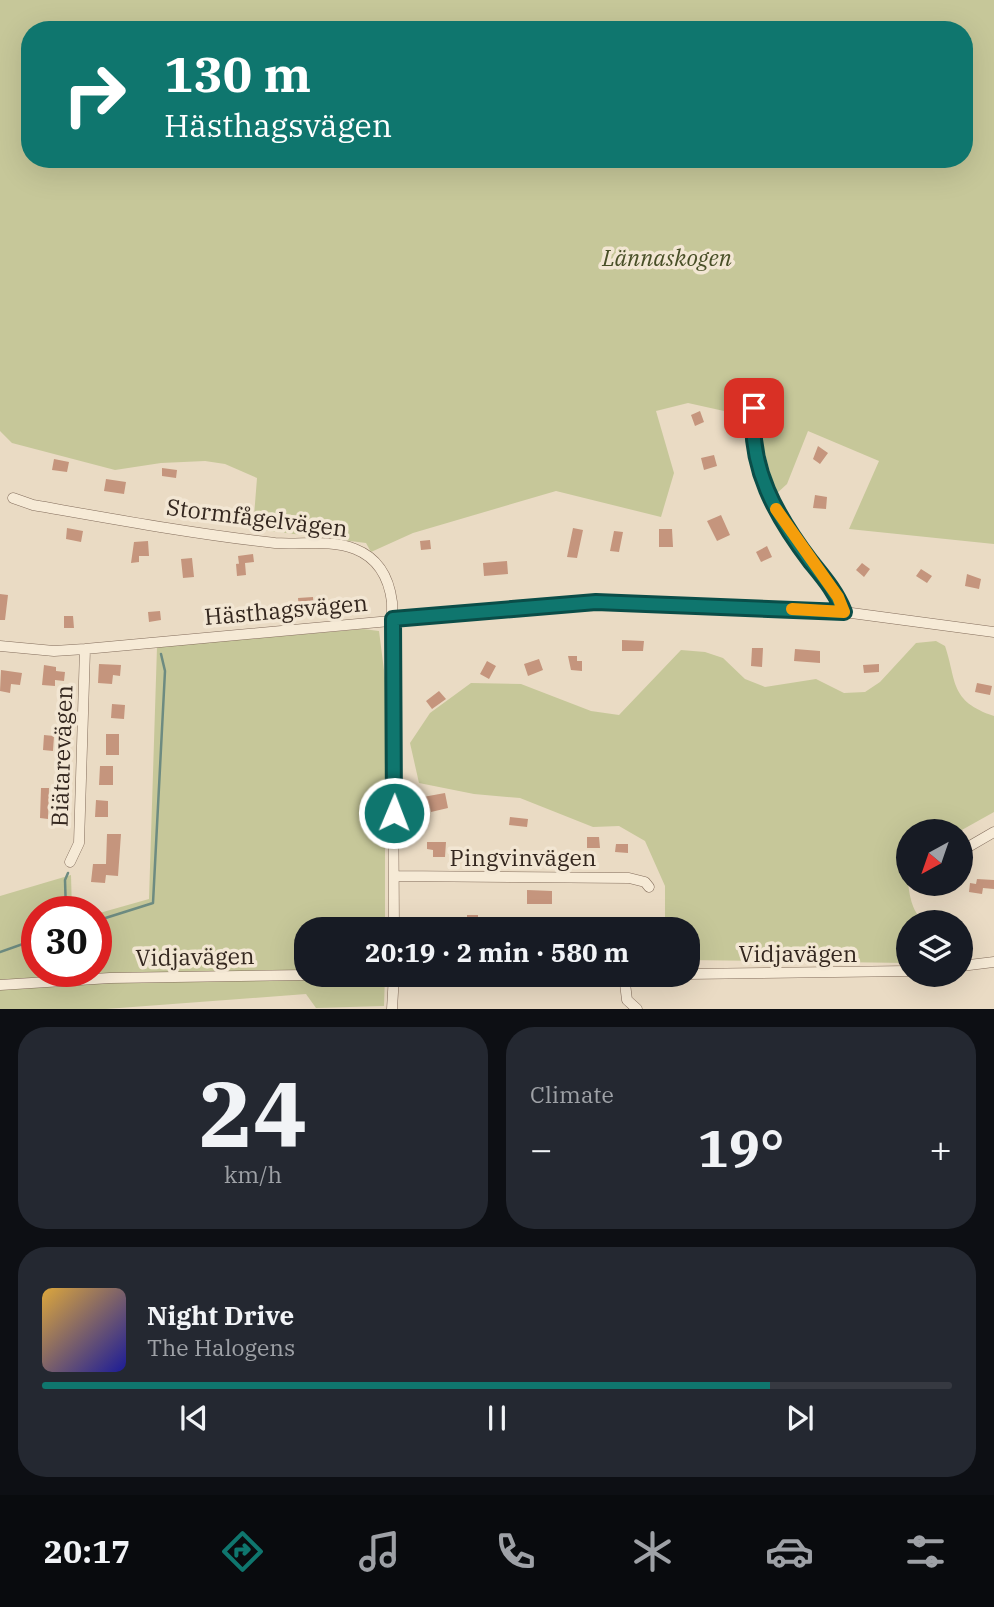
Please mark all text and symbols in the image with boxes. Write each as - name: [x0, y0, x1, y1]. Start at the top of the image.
- text: 130 m: [164, 42, 311, 105]
- icon: right: [49, 49, 140, 140]
- text: Hästhagsvägen: [164, 104, 392, 146]
- park label: Lännaskogen: [601, 242, 732, 272]
- pin: [724, 378, 784, 438]
- icon: arrive: [735, 389, 773, 427]
- street label: Stormfågelvägen: [165, 491, 350, 543]
- street label: Hästhagsvägen: [203, 587, 369, 631]
- street label: Biätarevägen: [44, 684, 78, 827]
- position arrow: [357, 776, 431, 850]
- north arrow: [896, 819, 973, 896]
- map controls: [896, 819, 973, 987]
- street label: Pingvinvägen: [450, 842, 596, 872]
- speed limit sign: 30: [21, 896, 112, 987]
- button: layers: [896, 910, 973, 987]
- text: 20:19 · 2 min · 580 m: [365, 935, 629, 969]
- street label: Vidjavägen: [738, 938, 858, 968]
- street label: Vidjavägen: [135, 940, 255, 972]
- text: 24: [198, 1054, 308, 1172]
- text: Climate: [530, 1079, 614, 1109]
- text: 19°: [698, 1114, 784, 1181]
- text: −: [530, 1124, 553, 1173]
- text: +: [929, 1124, 952, 1173]
- text: km/h: [224, 1159, 282, 1189]
- text: Night Drive: [147, 1298, 294, 1332]
- text: The Halogens: [147, 1332, 295, 1362]
- icon: previous: [175, 1399, 213, 1437]
- icon: pause: [478, 1399, 516, 1437]
- icon: next: [781, 1399, 819, 1437]
- icon: directions: [218, 1527, 267, 1576]
- icon: music: [355, 1527, 404, 1576]
- icon: phone: [491, 1527, 540, 1576]
- icon: climate: [628, 1527, 677, 1576]
- icon: car: [765, 1527, 814, 1576]
- icon: filters: [901, 1527, 950, 1576]
- text: 20:17: [44, 1530, 130, 1572]

